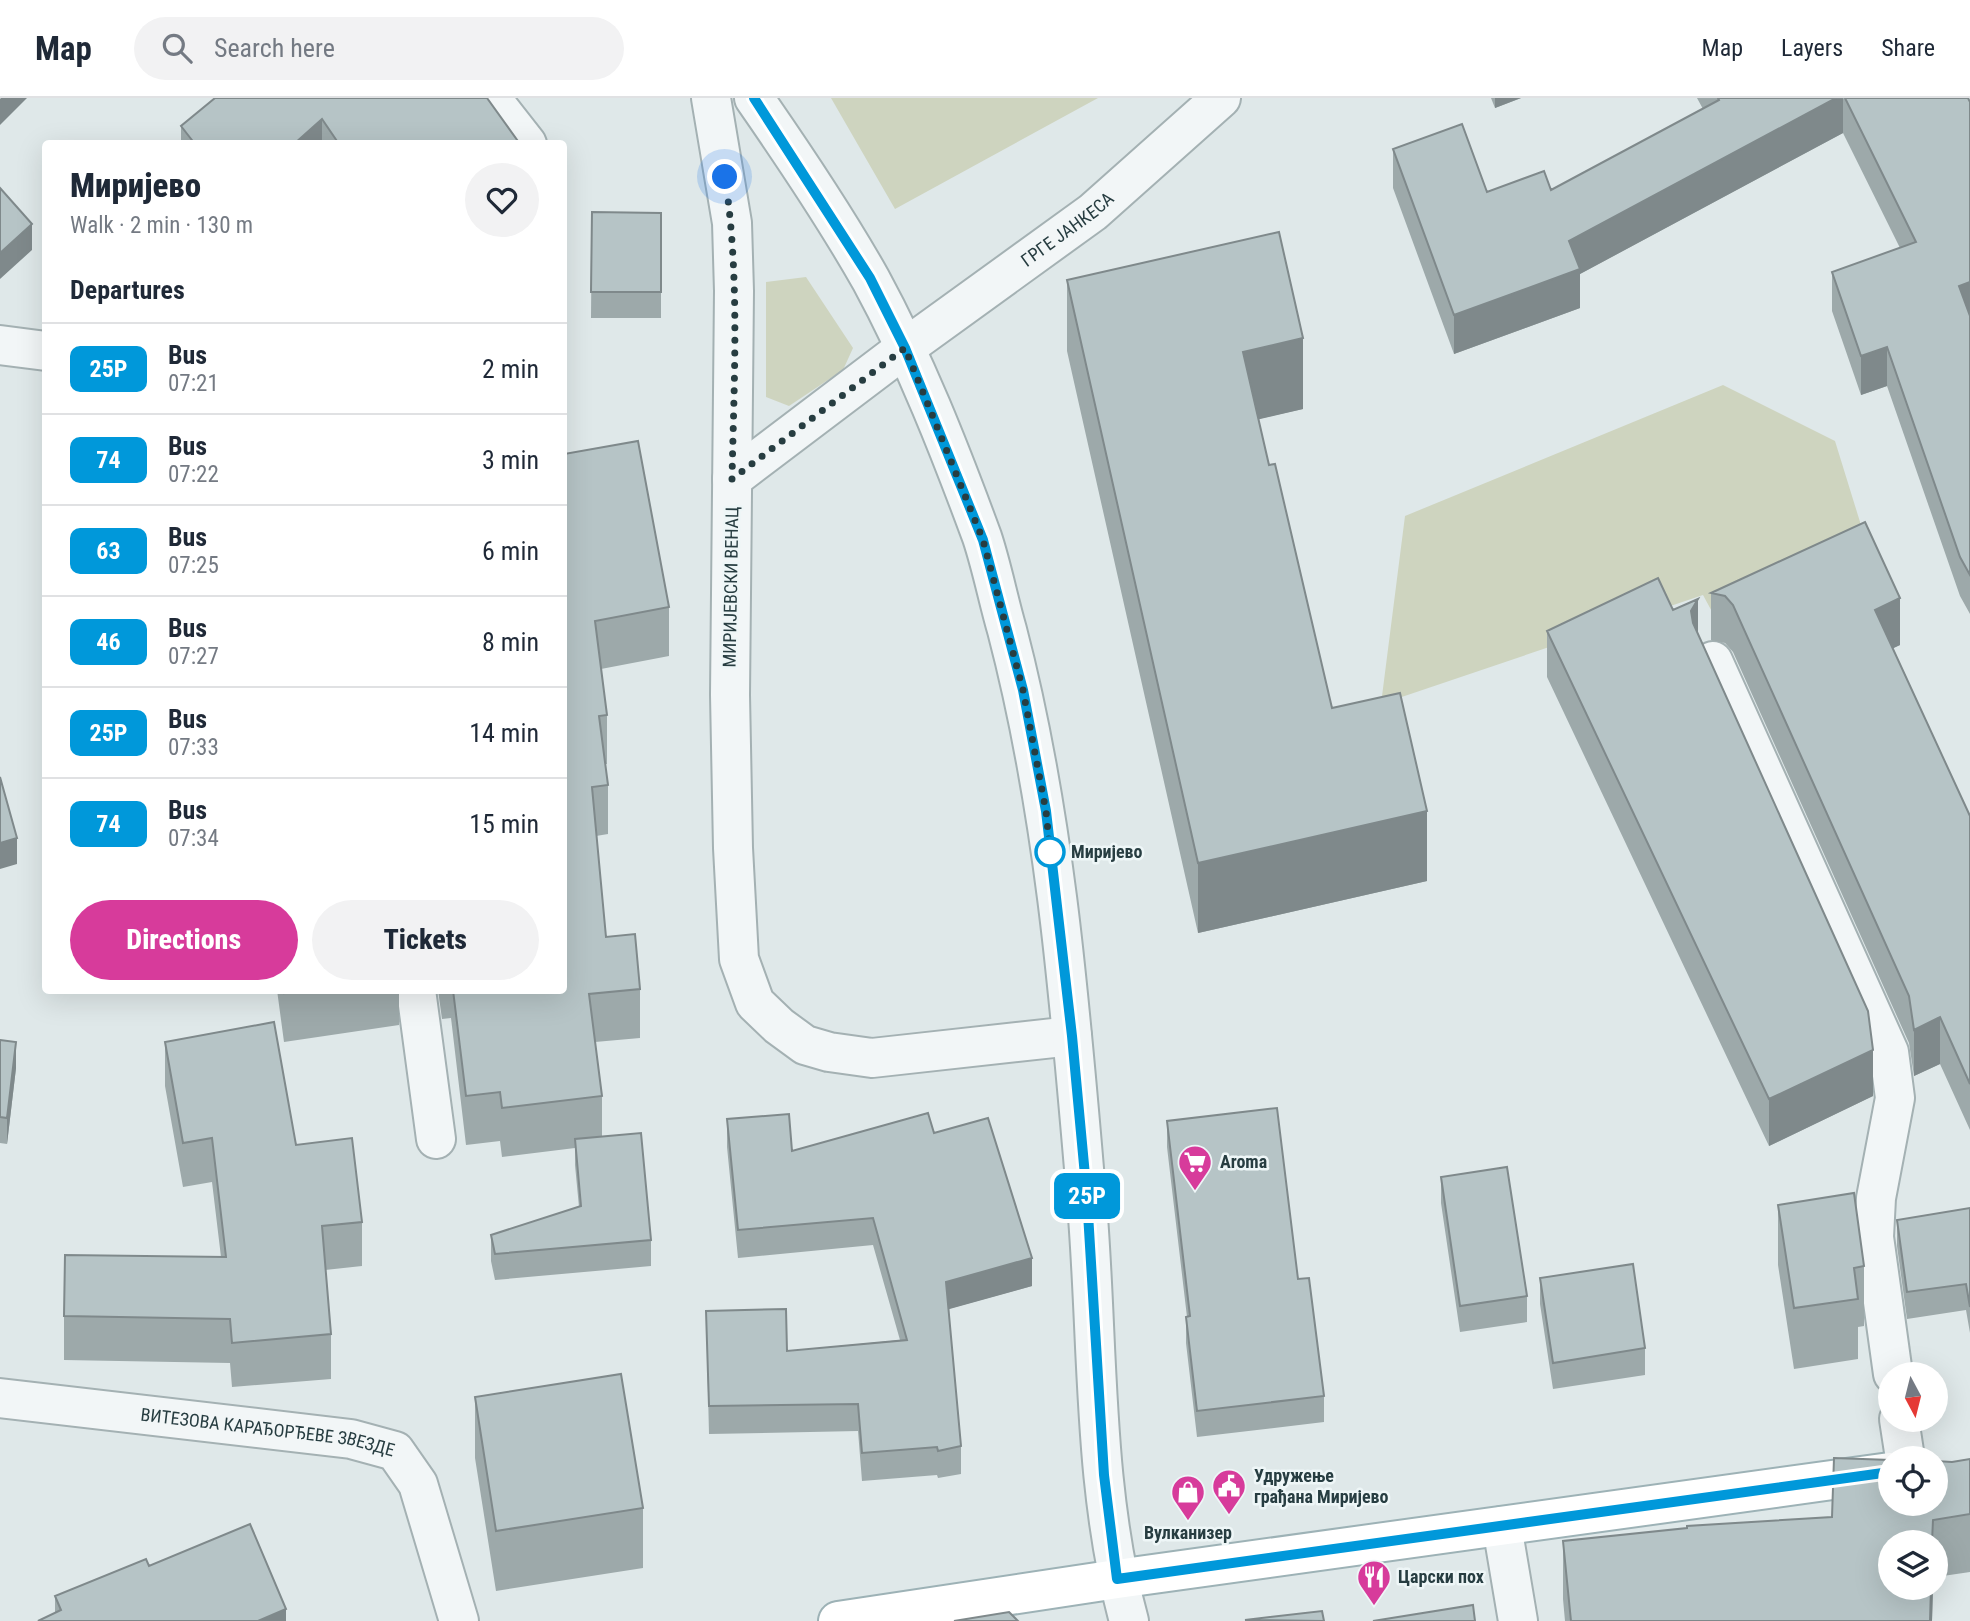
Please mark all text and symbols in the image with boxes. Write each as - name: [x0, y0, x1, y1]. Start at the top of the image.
- search box: [134, 17, 624, 80]
- text: Map: [35, 29, 92, 68]
- icon: search: [158, 29, 196, 67]
- text: Search here: [214, 33, 335, 63]
- text: Map: [1702, 34, 1743, 62]
- text: Layers: [1781, 34, 1843, 62]
- text: Share: [1881, 34, 1935, 62]
- your location: [707, 159, 742, 194]
- button: heart: [465, 163, 539, 237]
- text: Миријево: [70, 166, 201, 205]
- street label: ГРГЕ ЈАНКЕСА: [1017, 187, 1118, 271]
- text: Walk · 2 min · 130 m: [70, 212, 253, 239]
- text: Departures: [70, 275, 185, 305]
- text: Bus: [168, 340, 207, 370]
- text: 2 min: [482, 354, 539, 384]
- text: 25P: [90, 355, 127, 383]
- text: 07:21: [168, 370, 219, 397]
- text: Bus: [168, 431, 207, 461]
- text: 3 min: [482, 445, 539, 475]
- text: 74: [96, 446, 121, 474]
- text: 07:22: [168, 461, 219, 488]
- street label: МИРИЈЕВСКИ ВЕНАЦ: [719, 506, 742, 668]
- text: Bus: [168, 522, 207, 552]
- text: 6 min: [482, 536, 539, 566]
- text: 63: [96, 537, 121, 565]
- text: 07:25: [168, 552, 219, 579]
- text: Bus: [168, 613, 207, 643]
- text: 8 min: [482, 627, 539, 657]
- text: 46: [96, 628, 121, 656]
- text: 07:27: [168, 643, 219, 670]
- text: Bus: [168, 704, 207, 734]
- text: 14 min: [469, 718, 539, 748]
- text: 25P: [90, 719, 127, 747]
- text: 07:33: [168, 734, 219, 761]
- text: Bus: [168, 795, 207, 825]
- text: 15 min: [469, 809, 539, 839]
- text: 74: [96, 810, 121, 838]
- text: 07:34: [168, 825, 219, 852]
- marker: Миријево: [1035, 837, 1065, 867]
- place label: Миријево: [1071, 841, 1143, 862]
- button: Directions: [70, 900, 298, 980]
- button: Tickets: [312, 900, 539, 980]
- supermarket icon: Aroma: [1176, 1143, 1214, 1192]
- place label: Aroma: [1220, 1151, 1267, 1172]
- line badge: 25P: [1047, 1173, 1127, 1219]
- text: 25P: [1068, 1182, 1106, 1210]
- north arrow: [1878, 1362, 1948, 1432]
- map controls: [1878, 1362, 1948, 1600]
- street label: ВИТЕЗОВА КАРАЂОРЂЕВЕ ЗВЕЗДЕ: [140, 1404, 397, 1460]
- button: locate: [1878, 1446, 1948, 1516]
- place label: Удружење грађана Миријево: [1254, 1465, 1389, 1507]
- public building icon: Удружење грађана Миријево: [1210, 1467, 1248, 1516]
- shop icon: Вулканизер: [1169, 1473, 1207, 1522]
- place label: Вулканизер: [1144, 1522, 1232, 1543]
- button: layers: [1878, 1530, 1948, 1600]
- restaurant icon: Царски пох: [1355, 1558, 1393, 1607]
- place label: Царски пох: [1398, 1566, 1484, 1587]

